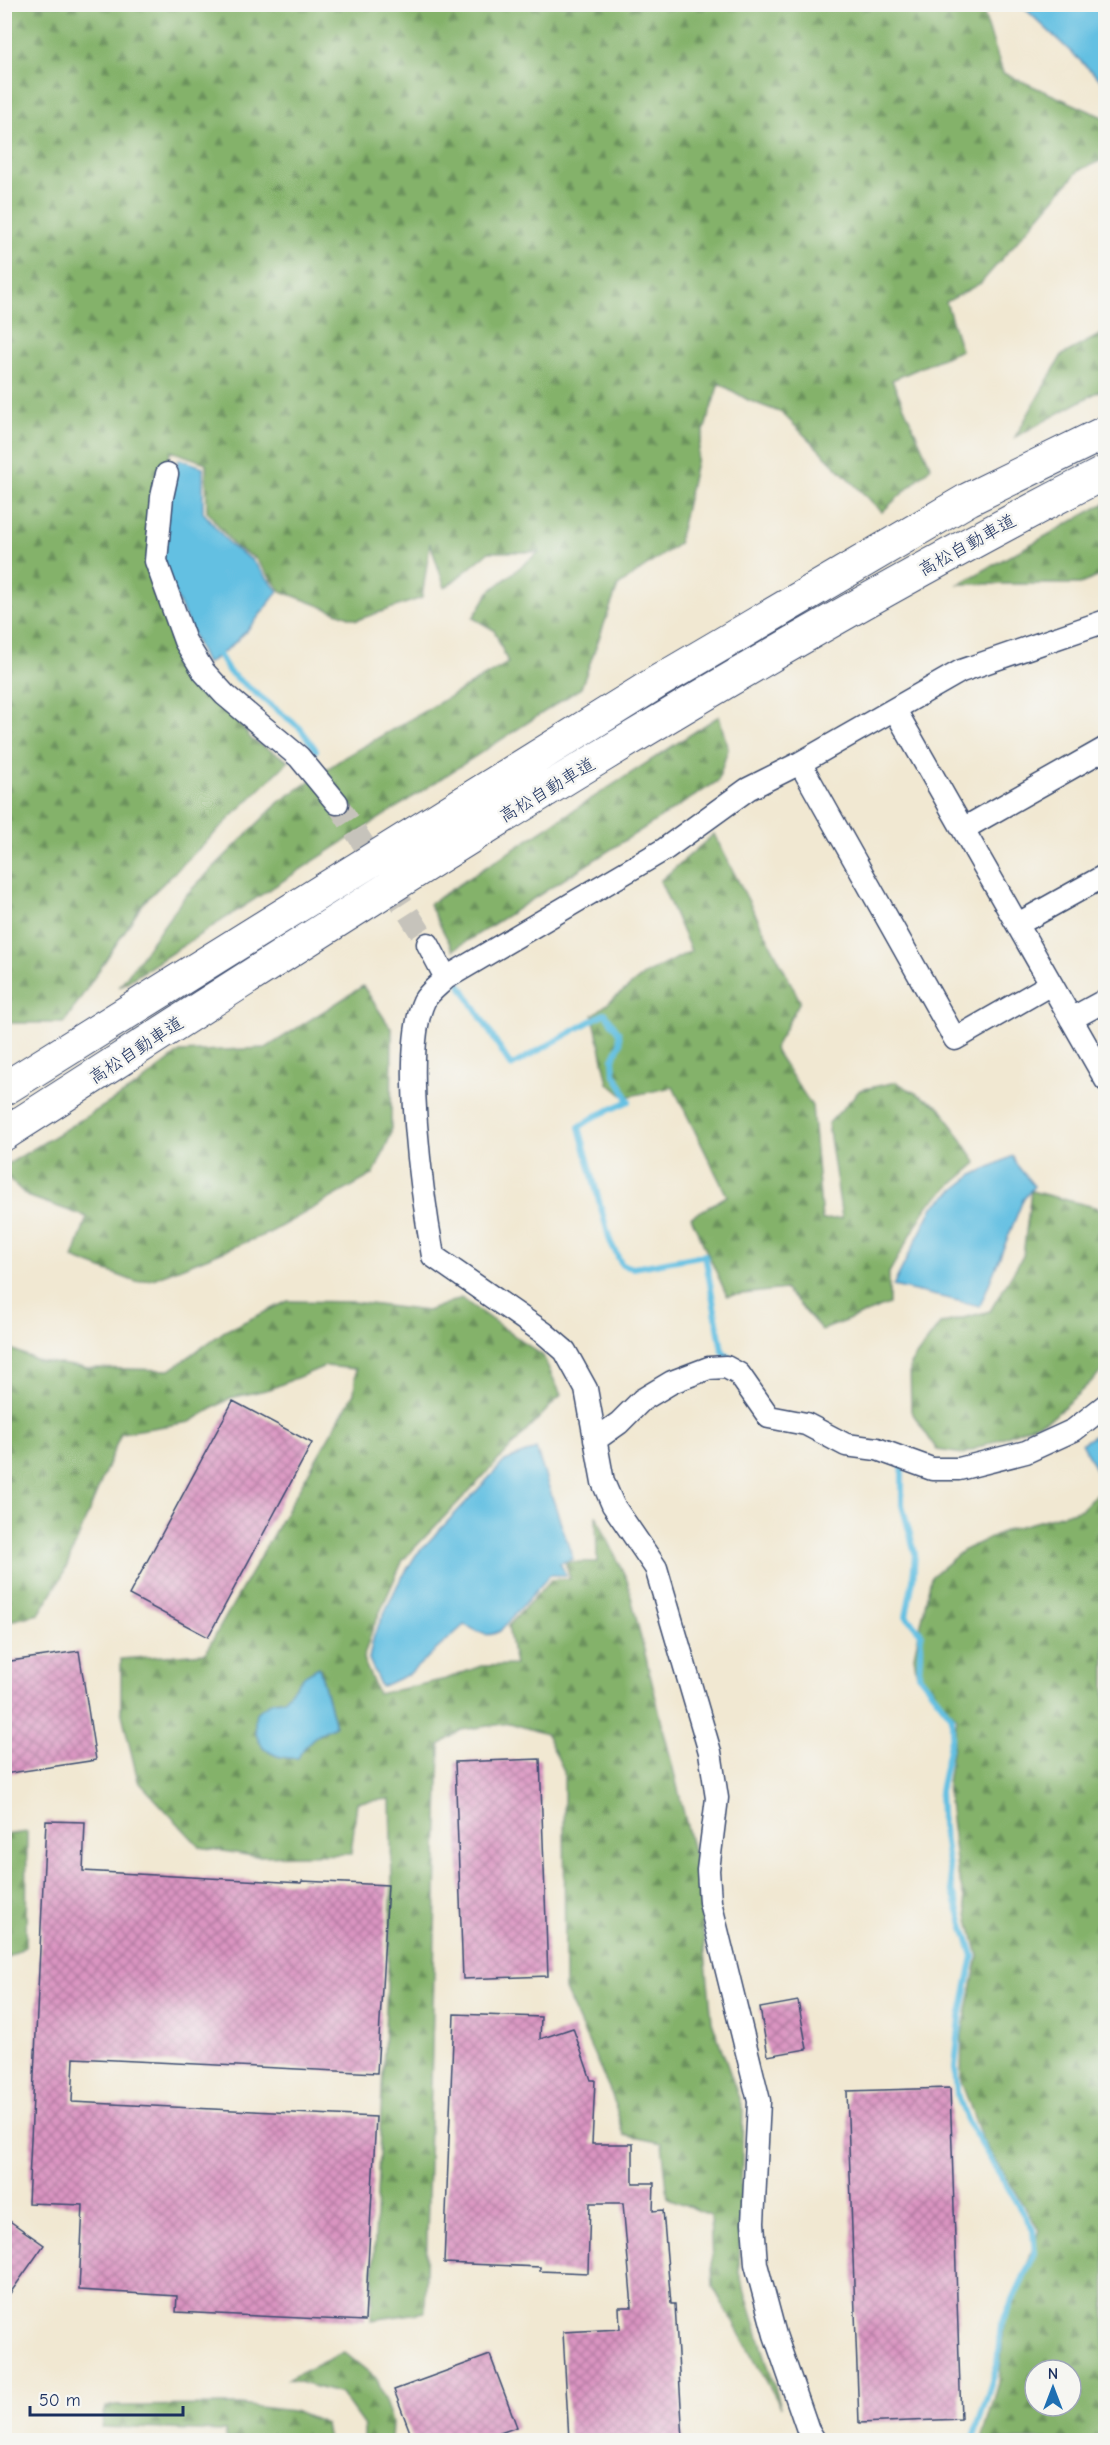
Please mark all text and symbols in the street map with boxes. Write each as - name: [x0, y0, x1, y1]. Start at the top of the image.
- street label: 高松自動車道: [915, 510, 1020, 581]
- street label: 高松自動車道: [496, 754, 599, 827]
- street label: 高松自動車道: [85, 1012, 187, 1089]
- north arrow: [1023, 2358, 1083, 2418]
- text: N: [1048, 2365, 1058, 2383]
- scale bar: [30, 2379, 183, 2417]
- text: 50 m: [39, 2390, 81, 2411]

